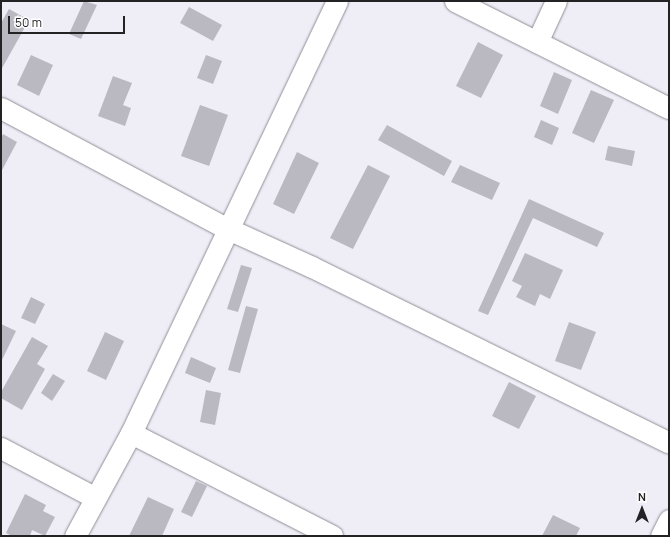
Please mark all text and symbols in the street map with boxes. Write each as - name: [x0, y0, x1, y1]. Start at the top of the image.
- scale bar: [10, 8, 127, 34]
- text: 50 m: [15, 14, 42, 31]
- north arrow: [622, 489, 662, 529]
- text: N: [638, 489, 646, 504]

